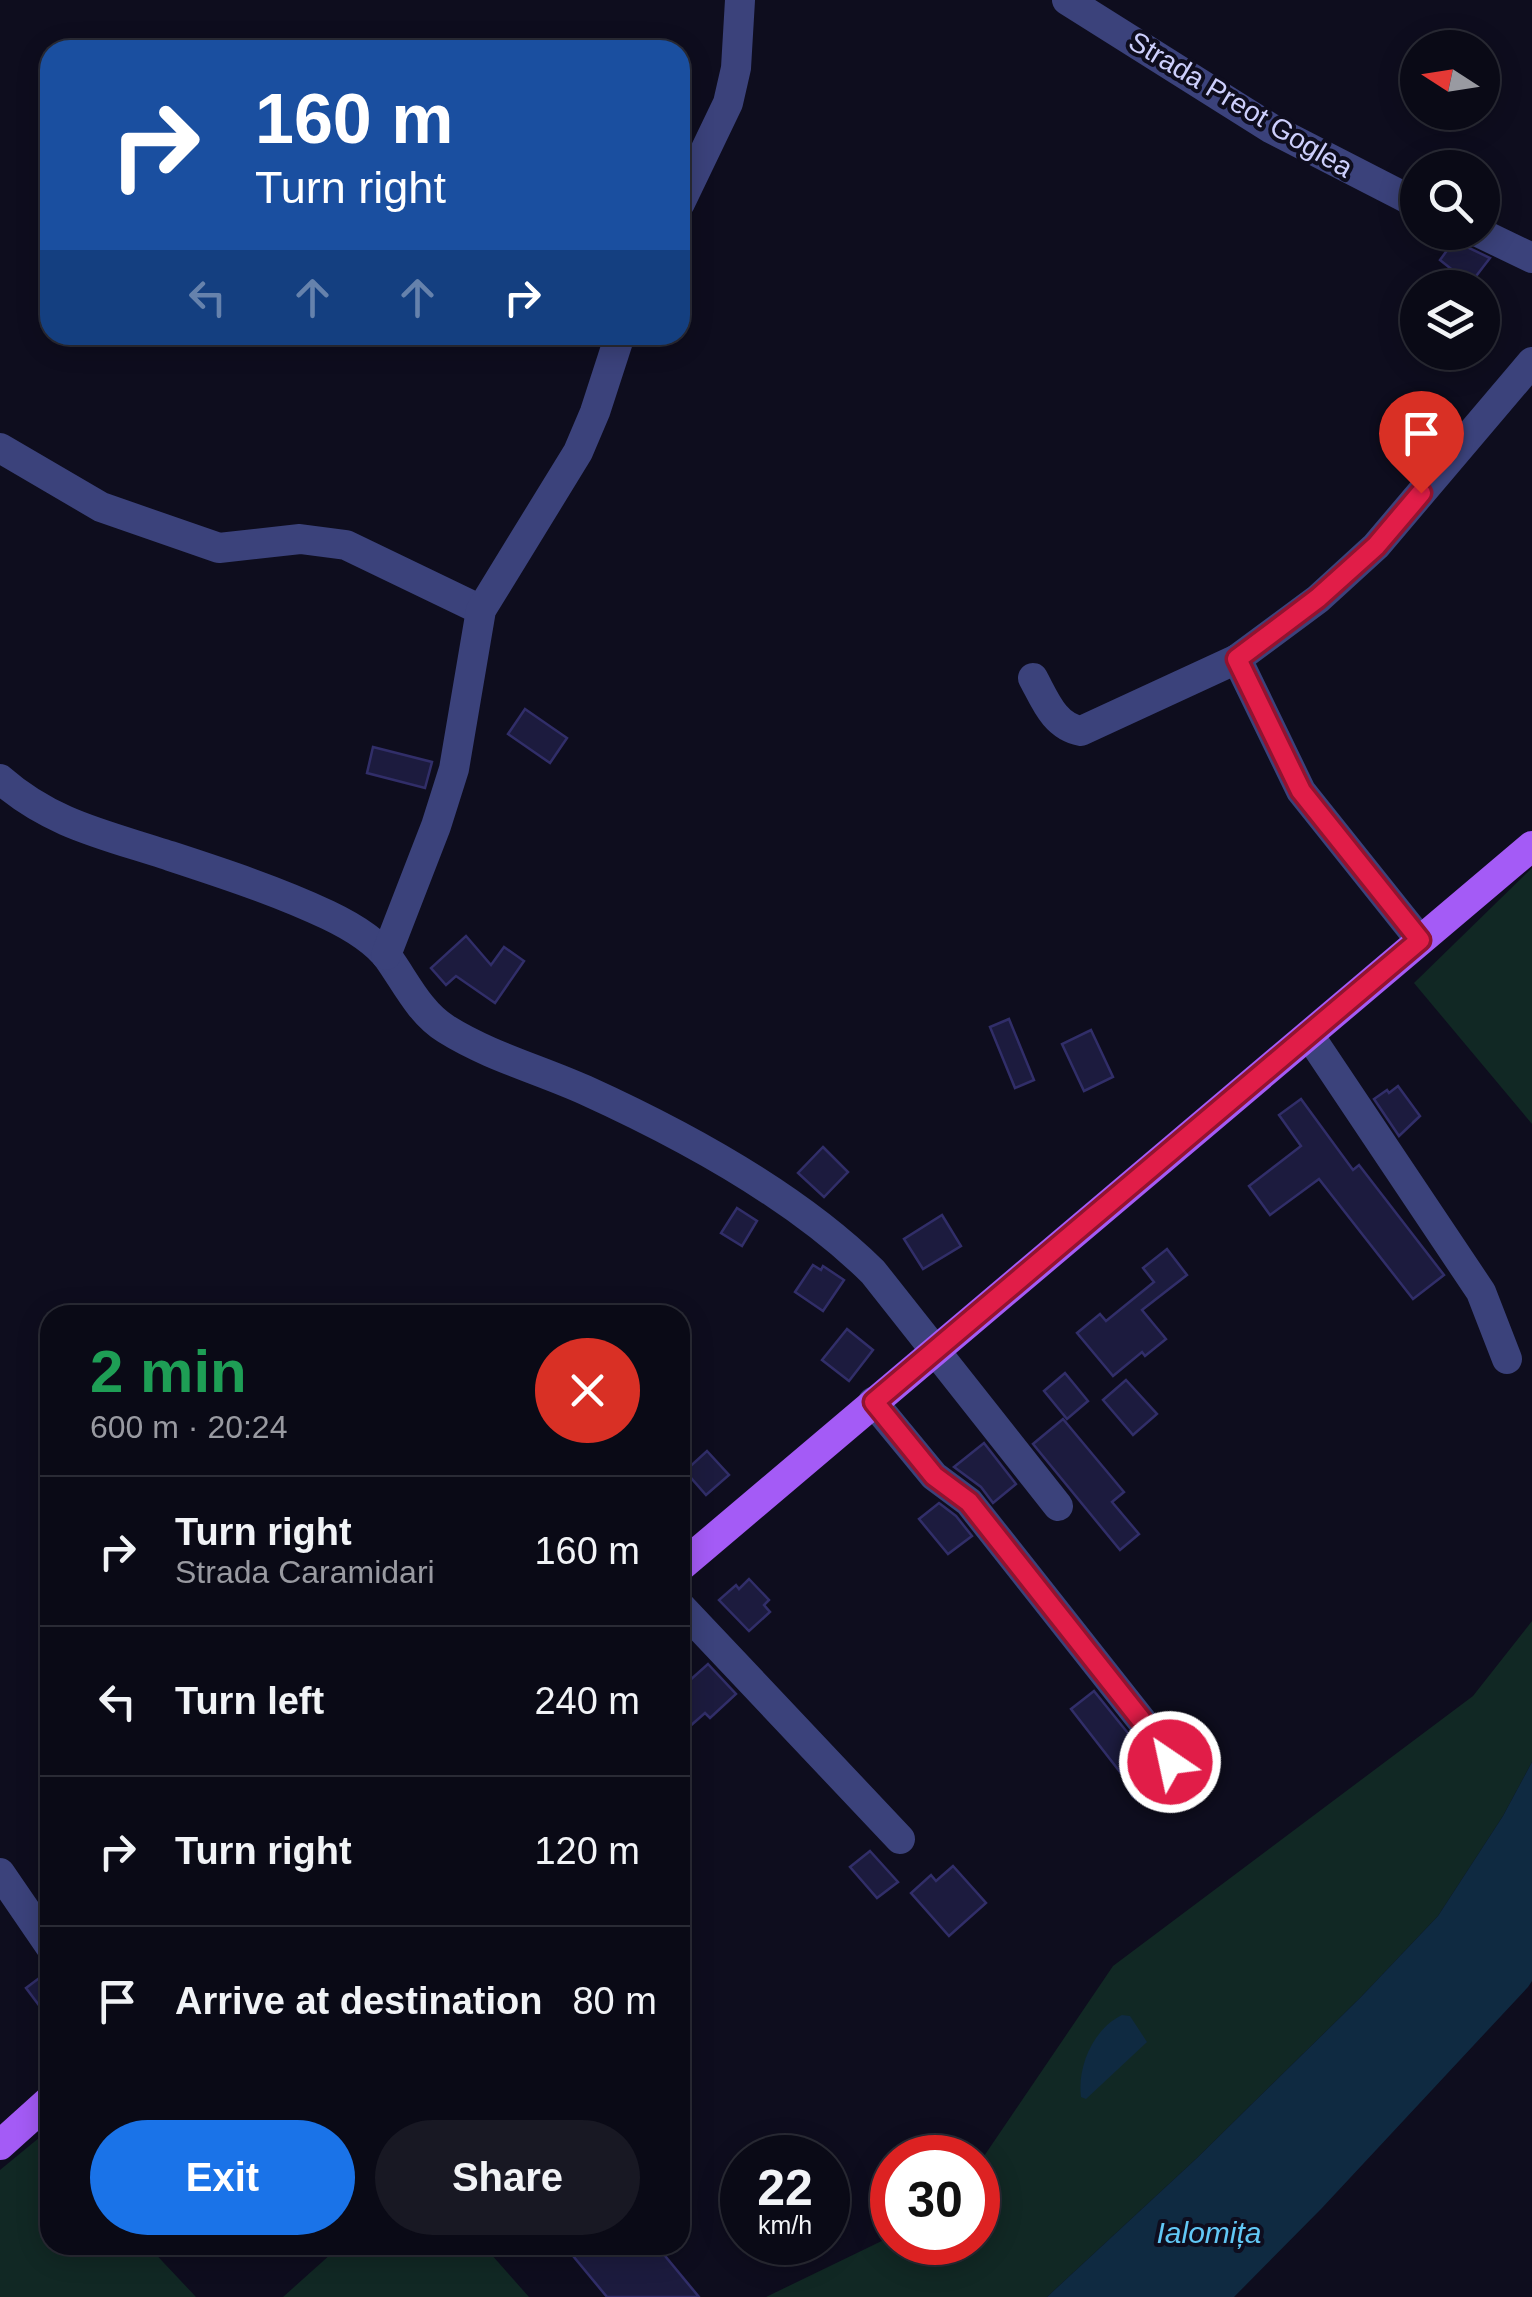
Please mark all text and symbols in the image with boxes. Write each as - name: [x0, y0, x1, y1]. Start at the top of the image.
- street label: Strada Preot Goglea: [1123, 25, 1358, 184]
- north arrow: [1400, 30, 1500, 130]
- map controls: [1400, 30, 1500, 370]
- icon: right: [90, 80, 220, 210]
- text: 160 m: [255, 80, 453, 158]
- button: search: [1400, 150, 1500, 250]
- text: Turn right: [255, 162, 446, 213]
- icon: left: [180, 270, 235, 325]
- icon: ahead: [285, 270, 340, 325]
- icon: ahead: [390, 270, 445, 325]
- icon: right: [495, 270, 550, 325]
- button: layers: [1400, 270, 1500, 370]
- pin: [1379, 391, 1464, 494]
- icon: arrive: [1394, 406, 1449, 461]
- text: 2 min: [90, 1338, 247, 1405]
- button: close: [535, 1338, 640, 1443]
- text: 600 m · 20:24: [90, 1409, 287, 1445]
- text: Turn right: [175, 1511, 352, 1553]
- icon: right: [90, 1524, 145, 1579]
- text: 160 m: [534, 1530, 640, 1572]
- text: Strada Caramidari: [175, 1554, 435, 1590]
- icon: left: [90, 1674, 145, 1729]
- text: Turn left: [175, 1680, 324, 1722]
- text: 240 m: [534, 1680, 640, 1722]
- position arrow: [1118, 1710, 1222, 1814]
- icon: right: [90, 1824, 145, 1879]
- text: Turn right: [175, 1830, 352, 1872]
- text: 120 m: [534, 1830, 640, 1872]
- icon: arrive: [90, 1974, 145, 2029]
- text: Arrive at destination: [175, 1980, 542, 2022]
- text: 80 m: [572, 1980, 657, 2022]
- button: Exit: [90, 2120, 355, 2235]
- button: Share: [375, 2120, 640, 2235]
- speed limit sign: 30: [870, 2135, 1000, 2265]
- text: 22: [757, 2160, 813, 2216]
- text: km/h: [758, 2211, 812, 2239]
- water label: Ialomița: [1156, 2216, 1262, 2249]

